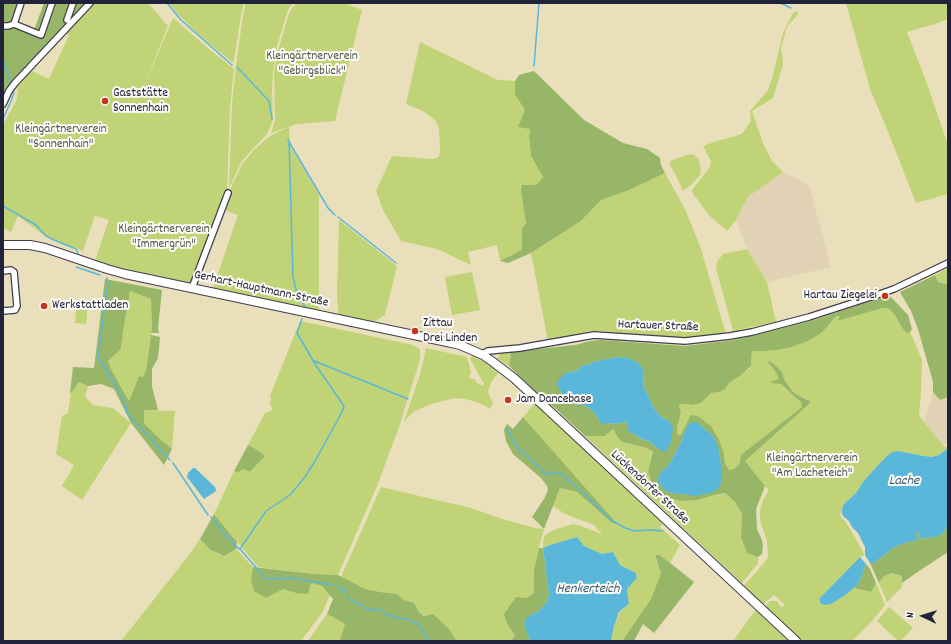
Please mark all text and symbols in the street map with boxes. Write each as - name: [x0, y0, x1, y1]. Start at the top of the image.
- park label: Kleingärtnerverein "Gebirgsblick": [266, 49, 358, 80]
- place label: Gaststätte Sonnenhain: [113, 86, 169, 117]
- marker: Gaststätte Sonnenhain: [100, 96, 110, 106]
- park label: Kleingärtnerverein "Sonnenhain": [15, 122, 107, 153]
- park label: Kleingärtnerverein "Immergrün": [118, 222, 210, 253]
- street label: Gerhart-Hauptmann-Straße: [192, 268, 330, 312]
- place label: Hartau Ziegelei: [804, 288, 877, 304]
- marker: Hartau Ziegelei: [880, 291, 890, 301]
- place label: Werkstattladen: [52, 298, 128, 314]
- marker: Werkstattladen: [39, 301, 49, 311]
- place label: Zittau Drei Linden: [423, 316, 477, 347]
- street label: Hartauer Straße: [617, 318, 699, 336]
- marker: Zittau Drei Linden: [410, 326, 420, 336]
- place label: Jam Dancebase: [516, 392, 591, 408]
- marker: Jam Dancebase: [503, 395, 513, 405]
- street label: Lückendorfer Straße: [607, 448, 691, 528]
- park label: Kleingärtnerverein "Am Lacheteich": [766, 451, 858, 482]
- water label: Lache: [889, 474, 919, 490]
- water label: Henkerteich: [557, 582, 619, 598]
- north arrow: [903, 596, 943, 636]
- text: N: [903, 612, 919, 618]

